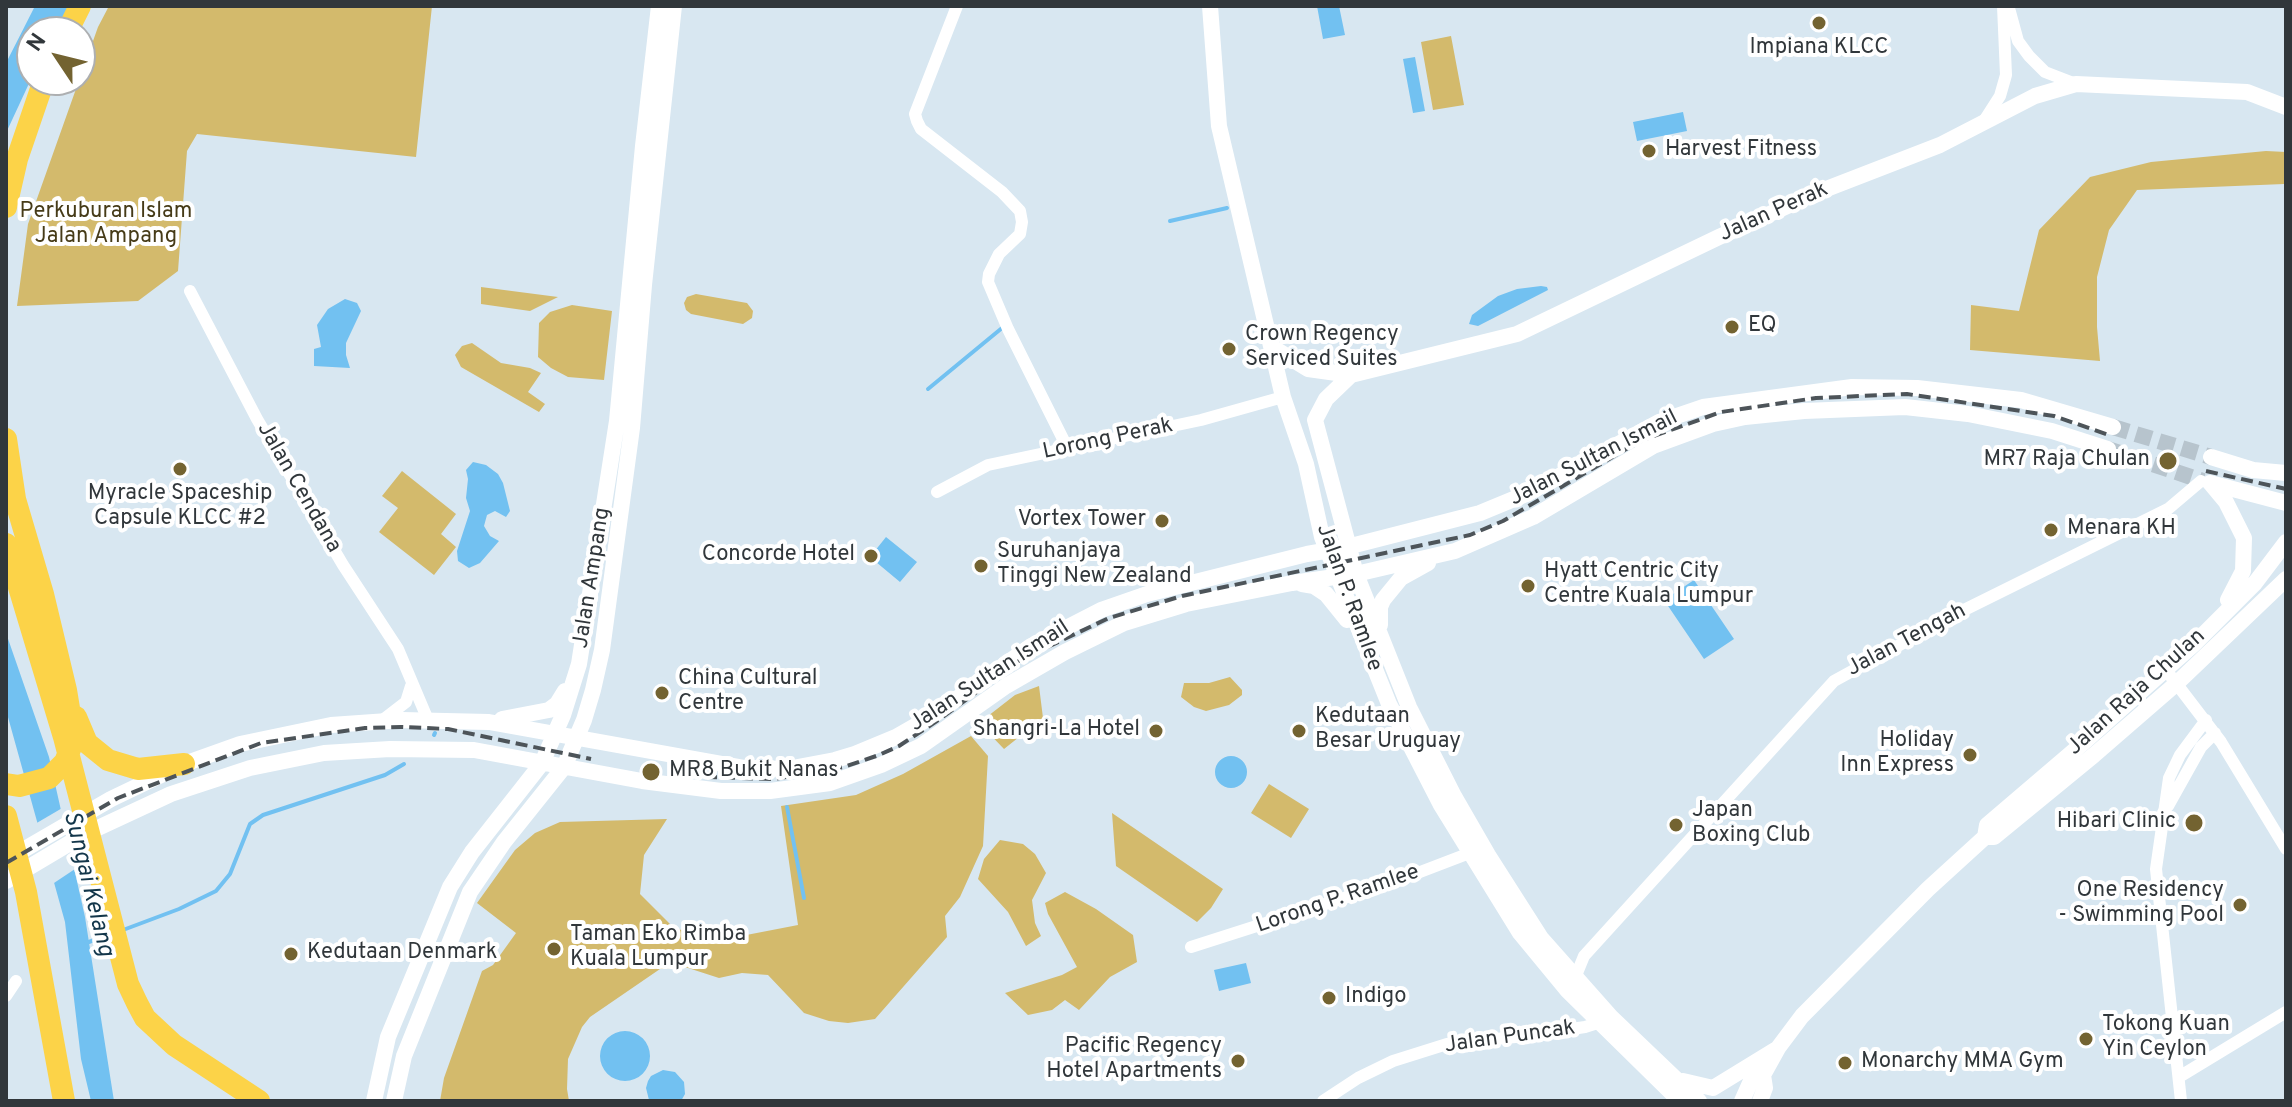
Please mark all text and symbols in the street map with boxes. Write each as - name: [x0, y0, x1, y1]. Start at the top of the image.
- marker: Impiana KLCC: [1810, 14, 1828, 32]
- north arrow: [16, 16, 96, 96]
- text: N: [22, 29, 53, 57]
- place label: Impiana KLCC: [1750, 36, 1888, 62]
- place label: Harvest Fitness: [1665, 138, 1817, 164]
- marker: Harvest Fitness: [1640, 142, 1658, 160]
- street label: Jalan Perak: [1716, 177, 1832, 249]
- park label: Perkuburan Islam Jalan Ampang: [20, 200, 192, 252]
- place label: EQ: [1748, 314, 1777, 340]
- marker: EQ: [1723, 318, 1741, 336]
- place label: Crown Regency Serviced Suites: [1245, 323, 1399, 374]
- marker: Crown Regency Serviced Suites: [1220, 340, 1238, 358]
- street label: Jalan Sultan Ismail: [1505, 405, 1683, 513]
- street label: Lorong Perak: [1041, 413, 1175, 467]
- street label: Jalan Cendana: [250, 418, 346, 558]
- place label: MR7 Raja Chulan: [1984, 448, 2150, 474]
- marker: MR7 Raja Chulan: [2157, 450, 2179, 472]
- marker: Myracle Spaceship Capsule KLCC #2: [171, 460, 189, 478]
- place label: Myracle Spaceship Capsule KLCC #2: [88, 482, 272, 534]
- street label: Jalan Ampang: [569, 506, 617, 650]
- place label: Vortex Tower: [1018, 508, 1146, 534]
- marker: Vortex Tower: [1153, 512, 1171, 530]
- place label: Menara KH: [2067, 517, 2176, 543]
- street label: Jalan P. Ramlee: [1309, 521, 1387, 675]
- marker: Menara KH: [2042, 521, 2060, 539]
- place label: Suruhanjaya Tinggi New Zealand: [997, 540, 1192, 592]
- place label: Concorde Hotel: [702, 543, 855, 569]
- marker: Concorde Hotel: [862, 547, 880, 565]
- marker: Suruhanjaya Tinggi New Zealand: [972, 557, 990, 575]
- place label: Hyatt Centric City Centre Kuala Lumpur: [1544, 560, 1753, 612]
- marker: Hyatt Centric City Centre Kuala Lumpur: [1519, 577, 1537, 595]
- street label: Jalan Tengah: [1843, 599, 1971, 683]
- street label: Jalan Sultan Ismail: [905, 615, 1075, 739]
- street label: Jalan Raja Chulan: [2062, 624, 2212, 762]
- place label: China Cultural Centre: [678, 667, 818, 718]
- marker: China Cultural Centre: [653, 684, 671, 702]
- place label: Kedutaan Besar Uruguay: [1315, 705, 1461, 756]
- place label: Shangri-La Hotel: [972, 718, 1140, 744]
- marker: Shangri-La Hotel: [1147, 722, 1165, 740]
- marker: Kedutaan Besar Uruguay: [1290, 722, 1308, 740]
- place label: Holiday Inn Express: [1840, 729, 1954, 780]
- marker: Holiday Inn Express: [1961, 746, 1979, 764]
- place label: MR8 Bukit Nanas: [669, 759, 839, 785]
- marker: MR8 Bukit Nanas: [640, 761, 662, 783]
- place label: Japan Boxing Club: [1692, 799, 1810, 850]
- water label: Sungai Kelang: [55, 808, 119, 960]
- place label: Hibari Clinic: [2057, 810, 2176, 836]
- marker: Hibari Clinic: [2183, 812, 2205, 834]
- marker: Japan Boxing Club: [1667, 816, 1685, 834]
- street label: Lorong P. Ramlee: [1253, 860, 1423, 940]
- place label: One Residency - Swimming Pool: [2058, 879, 2224, 930]
- marker: One Residency - Swimming Pool: [2231, 896, 2249, 914]
- place label: Taman Eko Rimba Kuala Lumpur: [570, 923, 746, 974]
- marker: Taman Eko Rimba Kuala Lumpur: [545, 940, 563, 958]
- place label: Kedutaan Denmark: [307, 941, 497, 967]
- marker: Kedutaan Denmark: [282, 945, 300, 963]
- place label: Indigo: [1345, 985, 1406, 1011]
- marker: Indigo: [1320, 989, 1338, 1007]
- place label: Tokong Kuan Yin Ceylon: [2102, 1013, 2230, 1064]
- street label: Jalan Puncak: [1443, 1016, 1577, 1060]
- marker: Tokong Kuan Yin Ceylon: [2077, 1030, 2095, 1048]
- place label: Pacific Regency Hotel Apartments: [1046, 1035, 1222, 1086]
- place label: Monarchy MMA Gym: [1861, 1050, 2064, 1076]
- marker: Pacific Regency Hotel Apartments: [1229, 1052, 1247, 1070]
- marker: Monarchy MMA Gym: [1836, 1054, 1854, 1072]

